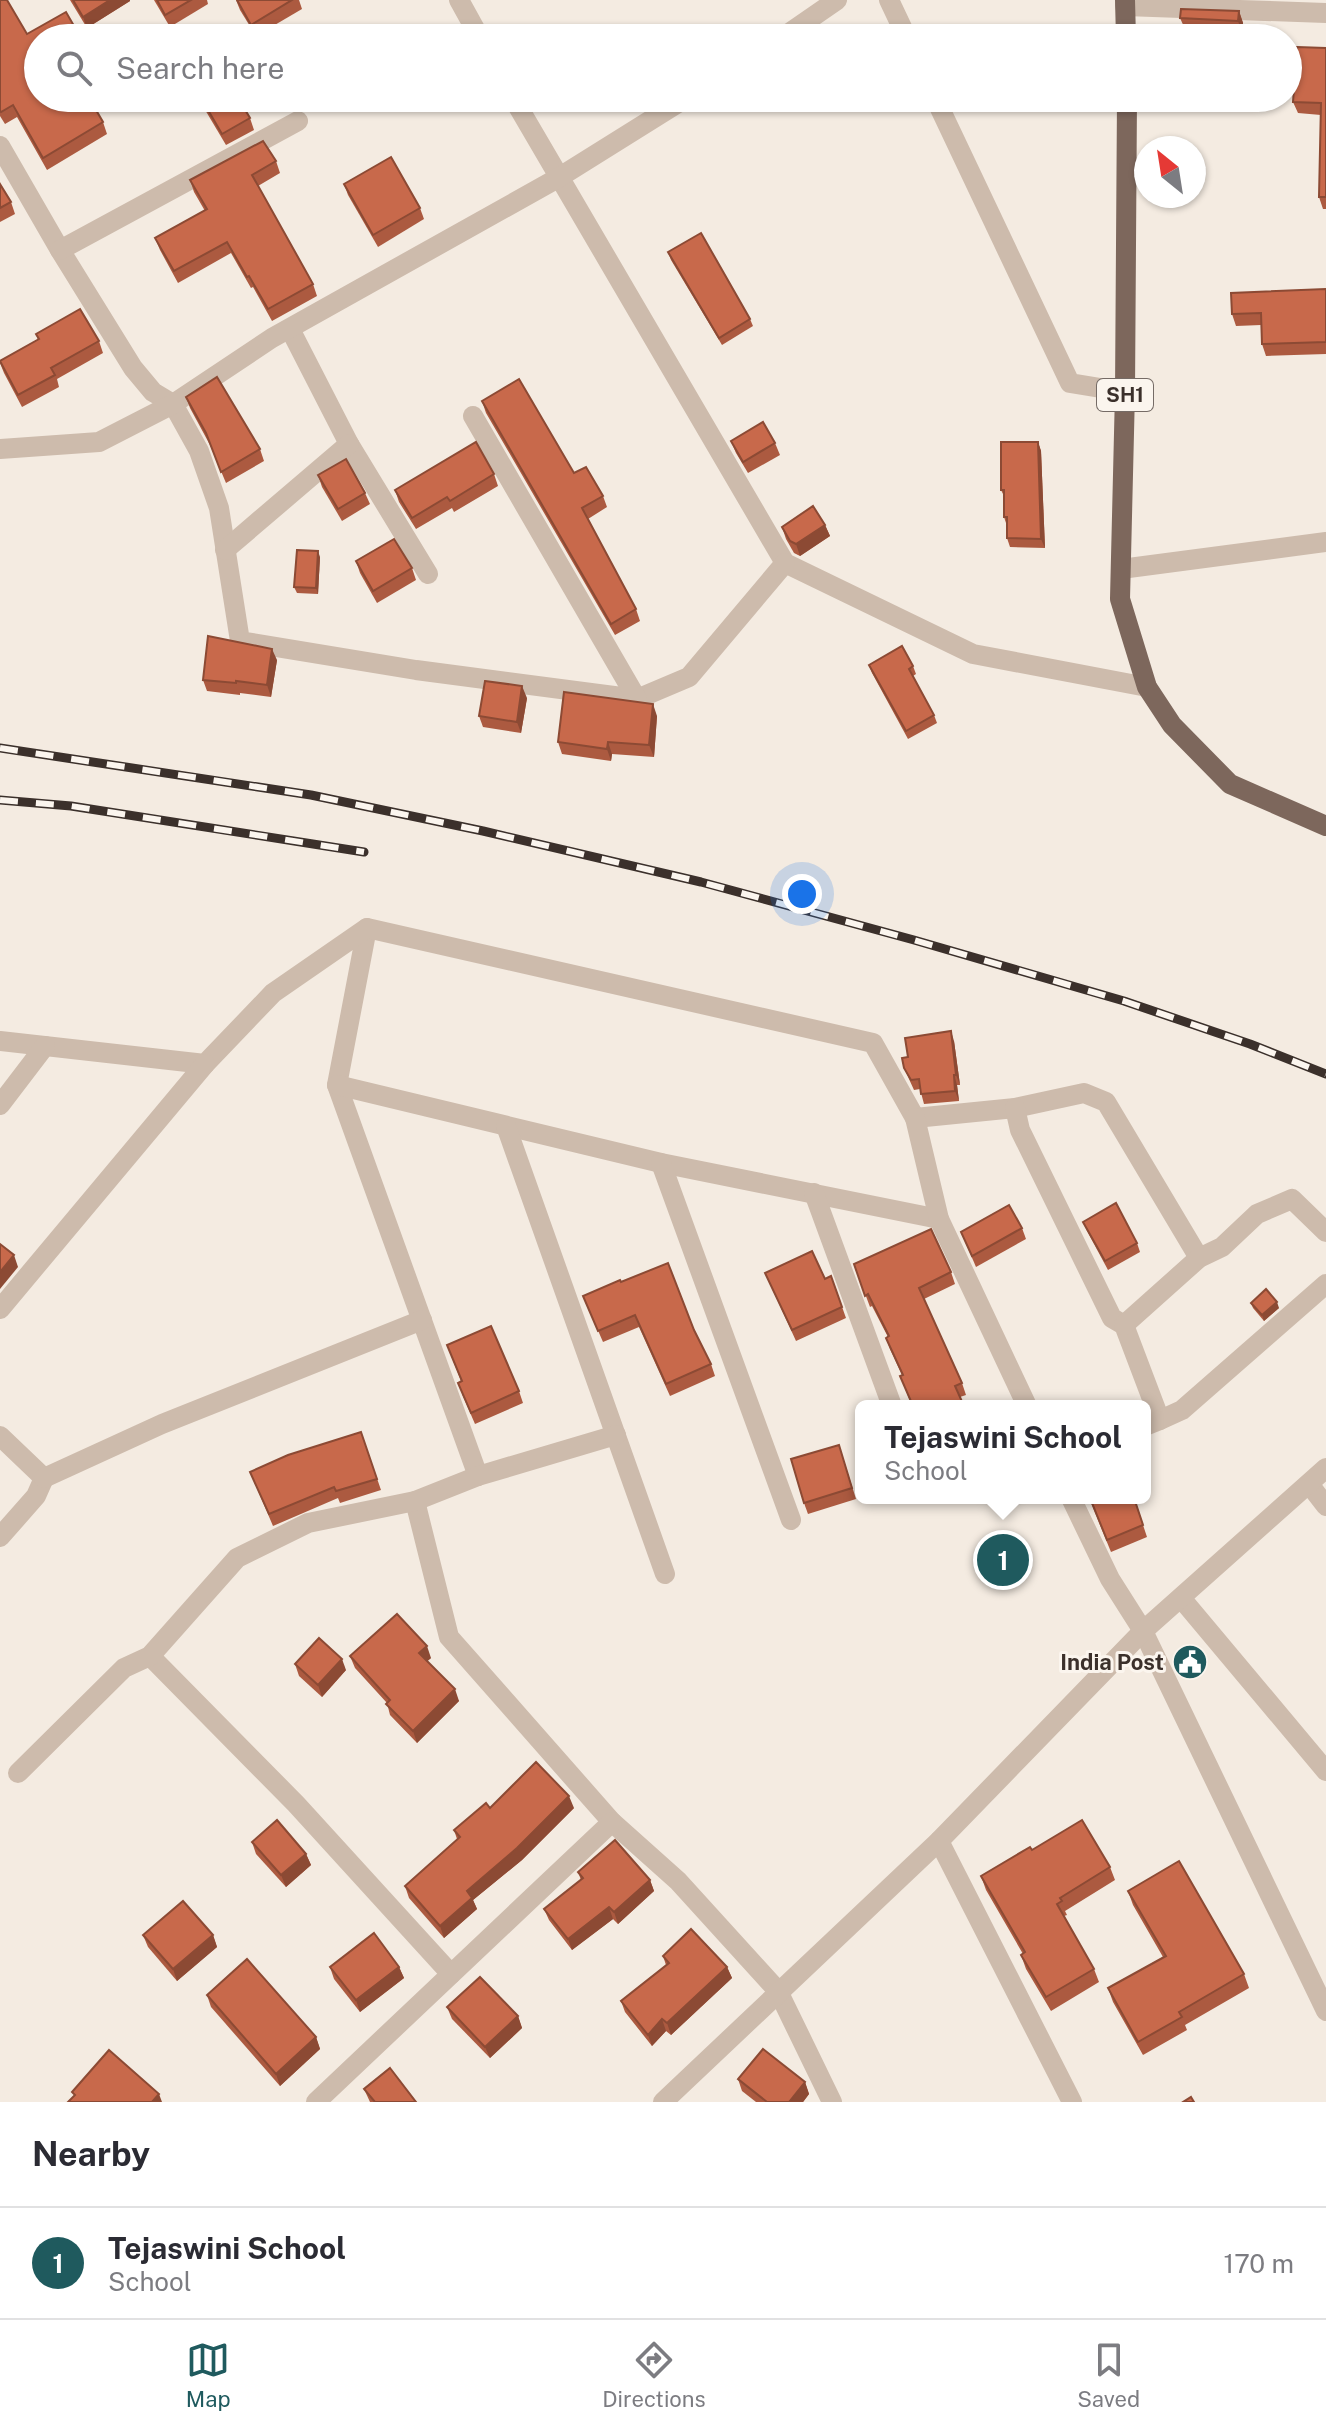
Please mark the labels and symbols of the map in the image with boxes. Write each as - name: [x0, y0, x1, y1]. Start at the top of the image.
- north arrow: [1134, 136, 1206, 208]
- road number: SH1: [1097, 379, 1153, 411]
- your location: [782, 874, 822, 914]
- pin: 1: [977, 1530, 1029, 1590]
- public building icon: India Post: [1171, 1643, 1209, 1681]
- place label: India Post: [1060, 1649, 1164, 1675]

